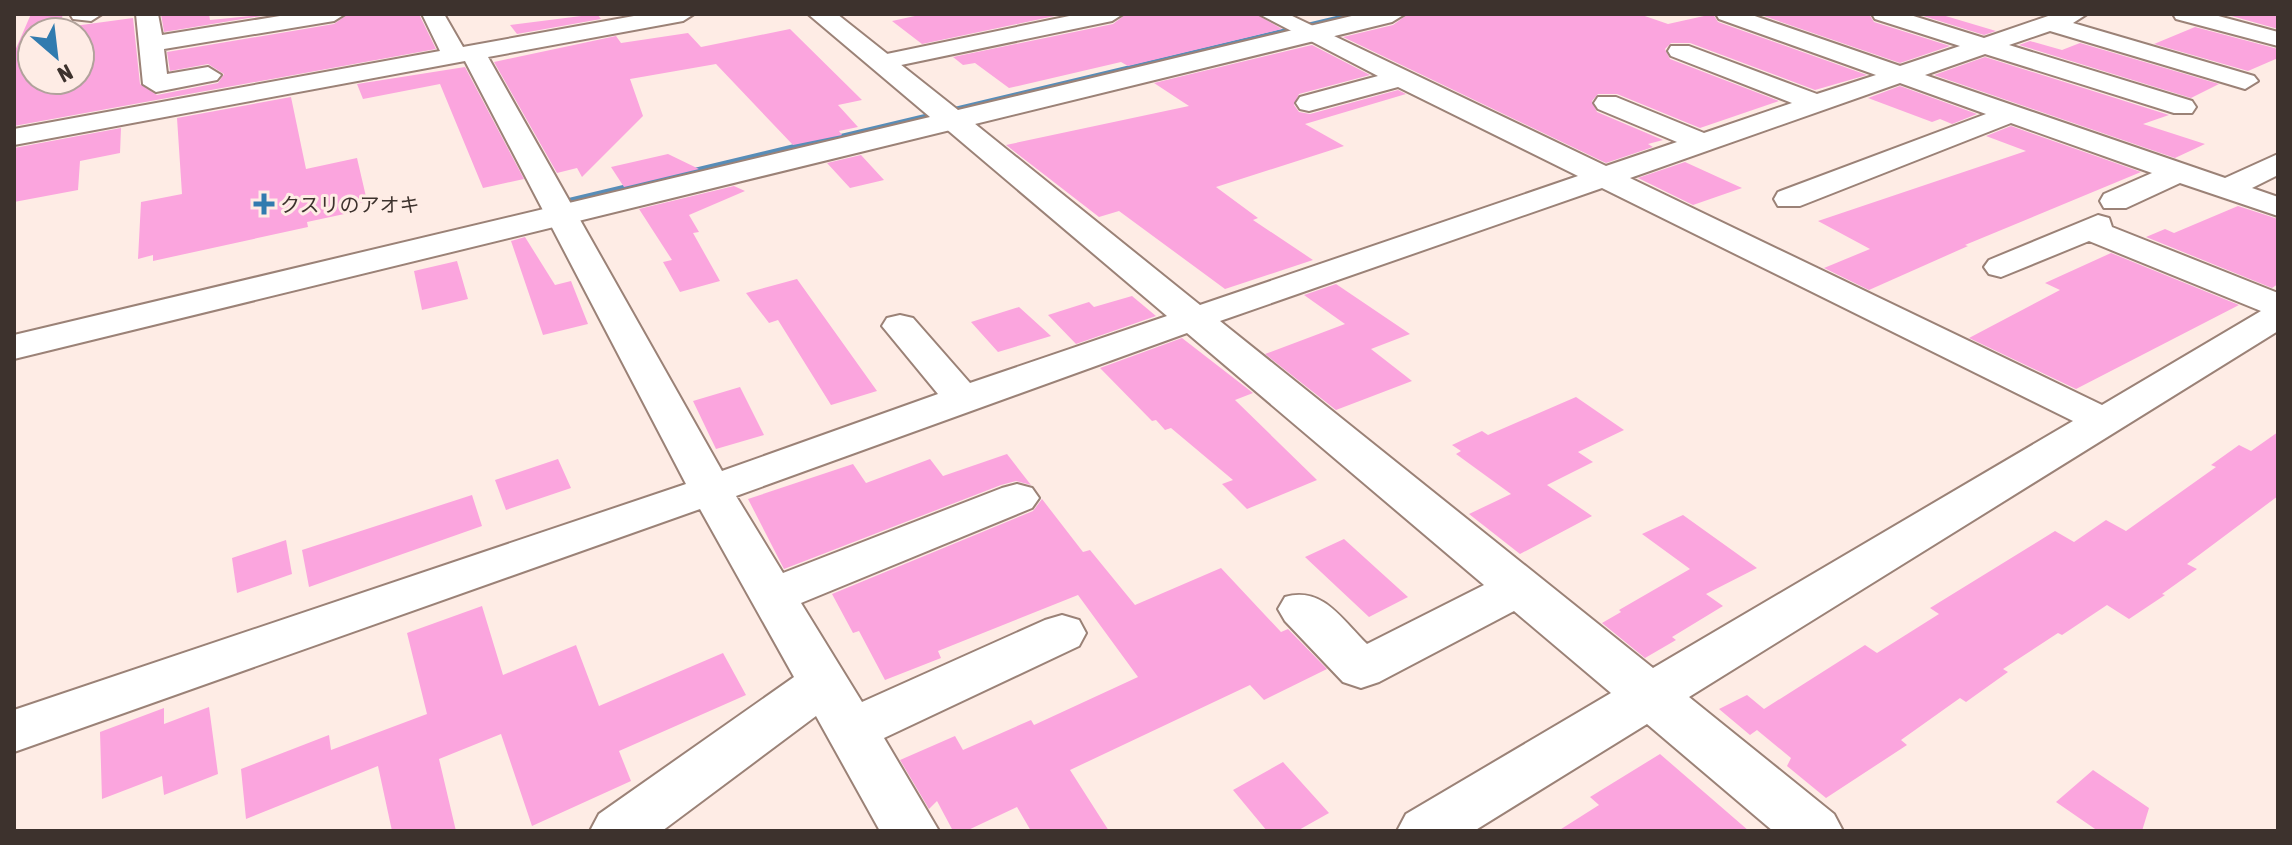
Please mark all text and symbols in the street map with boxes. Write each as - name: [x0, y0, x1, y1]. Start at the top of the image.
- north arrow: [16, 16, 96, 96]
- text: N: [54, 59, 77, 88]
- place label: クスリのアオキ: [280, 193, 419, 216]
- marker: クスリのアオキ: [255, 195, 273, 213]

